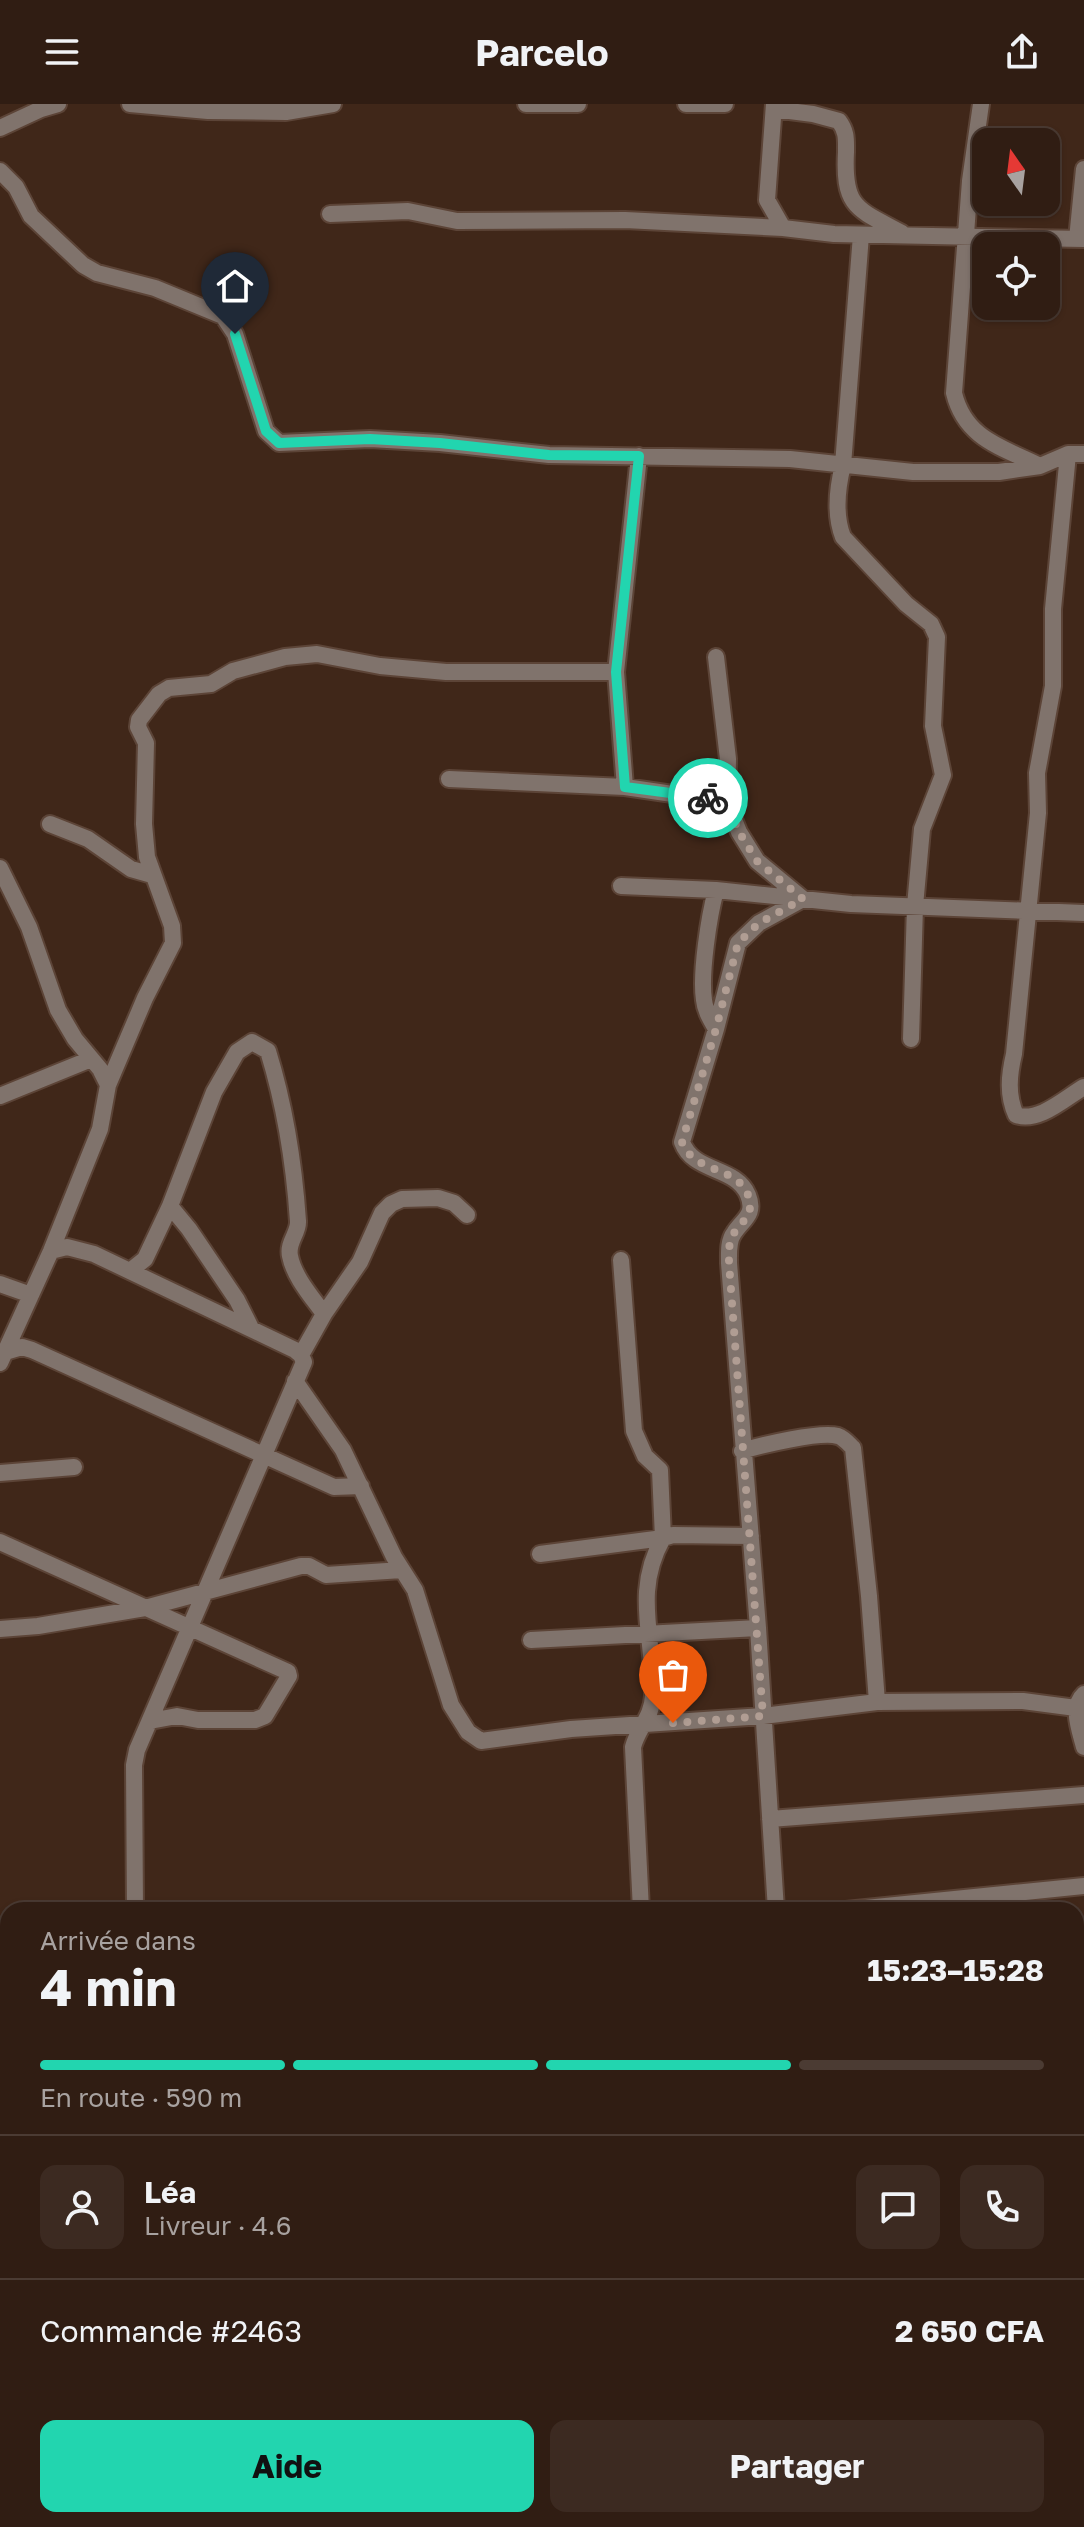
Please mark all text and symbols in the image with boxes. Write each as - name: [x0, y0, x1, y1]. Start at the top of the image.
- icon: menu: [40, 30, 84, 74]
- icon: share: [1000, 30, 1044, 74]
- text: Parcelo: [475, 31, 609, 74]
- north arrow: [972, 128, 1060, 216]
- map controls: [972, 128, 1060, 320]
- button: locate: [972, 232, 1060, 320]
- pin: [201, 252, 269, 334]
- icon: home: [213, 264, 257, 308]
- courier: [668, 758, 748, 838]
- icon: bike: [686, 776, 730, 820]
- pin: [639, 1641, 707, 1723]
- icon: bag: [651, 1653, 695, 1697]
- text: Arrivée dans: [40, 1925, 196, 1956]
- text: 15:23–15:28: [867, 1952, 1044, 1988]
- text: 4 min: [40, 1955, 177, 2017]
- text: En route · 590 m: [40, 2082, 242, 2113]
- button: person: [40, 2165, 124, 2249]
- button: chat: [856, 2165, 940, 2249]
- button: phone: [960, 2165, 1044, 2249]
- text: Léa: [144, 2174, 196, 2210]
- text: Livreur · 4.6: [144, 2210, 291, 2241]
- text: Commande #2463: [40, 2313, 302, 2349]
- text: 2 650 CFA: [895, 2313, 1044, 2349]
- button: Aide: [40, 2420, 534, 2512]
- button: Partager: [550, 2420, 1044, 2512]

